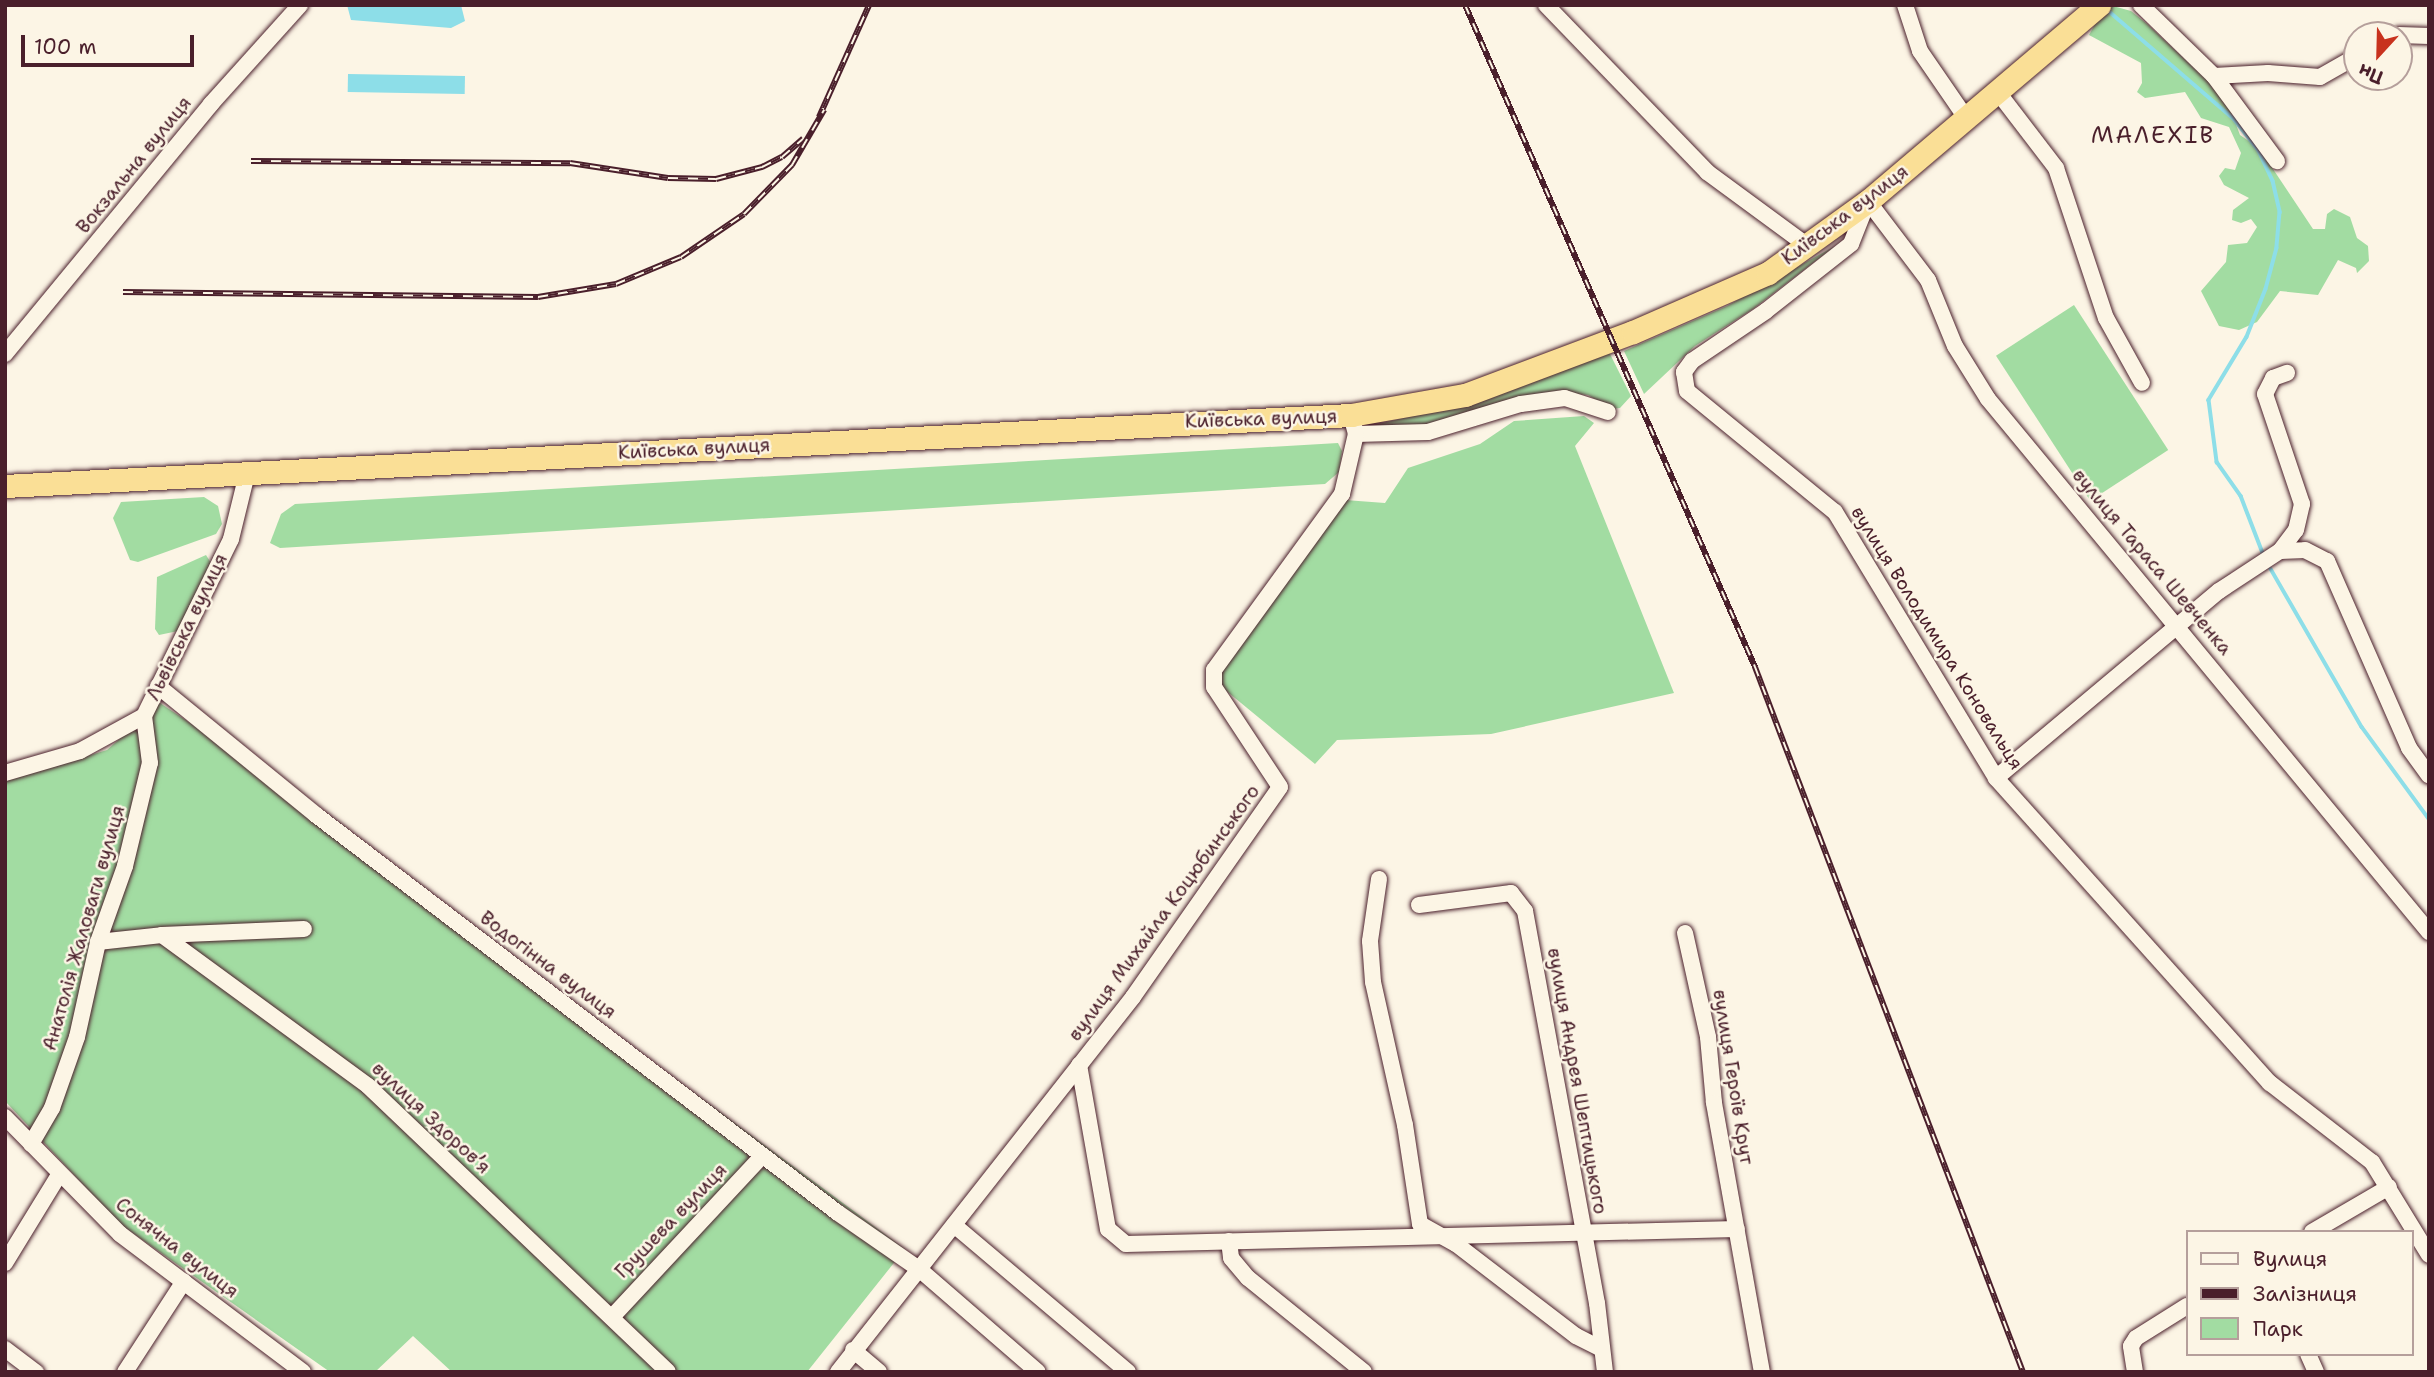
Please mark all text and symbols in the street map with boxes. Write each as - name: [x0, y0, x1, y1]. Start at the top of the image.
- scale bar: [24, 21, 198, 65]
- north arrow: [2343, 21, 2413, 91]
- text: 100 m: [34, 33, 97, 61]
- text: Пн: [2354, 58, 2387, 90]
- street label: Вокзальна вулиця: [72, 92, 196, 238]
- district label: МАЛЕХІВ: [2092, 121, 2214, 149]
- street label: Київська вулиця: [1777, 160, 1913, 270]
- street label: Київська вулиця: [1184, 405, 1338, 433]
- street label: Київська вулиця: [617, 434, 771, 464]
- street label: вулиця Тараса Шевченка: [2067, 464, 2237, 660]
- street label: вулиця Володимира Коновальця: [1846, 502, 2028, 774]
- street label: Львівська вулиця: [142, 550, 232, 704]
- street label: вулиця Михайла Коцюбинського: [1063, 781, 1265, 1045]
- street label: Анатолія Жаловаги вулиця: [38, 803, 130, 1053]
- street label: Водогінна вулиця: [475, 906, 621, 1024]
- street label: вулиця Андрея Шептицького: [1542, 946, 1612, 1216]
- street label: вулиця Героїв Крут: [1708, 988, 1758, 1166]
- street label: вулиця Здоровʼя: [367, 1057, 495, 1179]
- street label: Грушева вулиця: [610, 1159, 732, 1283]
- street label: Сонячна вулиця: [111, 1193, 243, 1303]
- legend: [2186, 1230, 2413, 1356]
- text: Вулиця: [2253, 1245, 2327, 1273]
- text: Залізниця: [2253, 1280, 2357, 1308]
- text: Парк: [2253, 1315, 2303, 1343]

